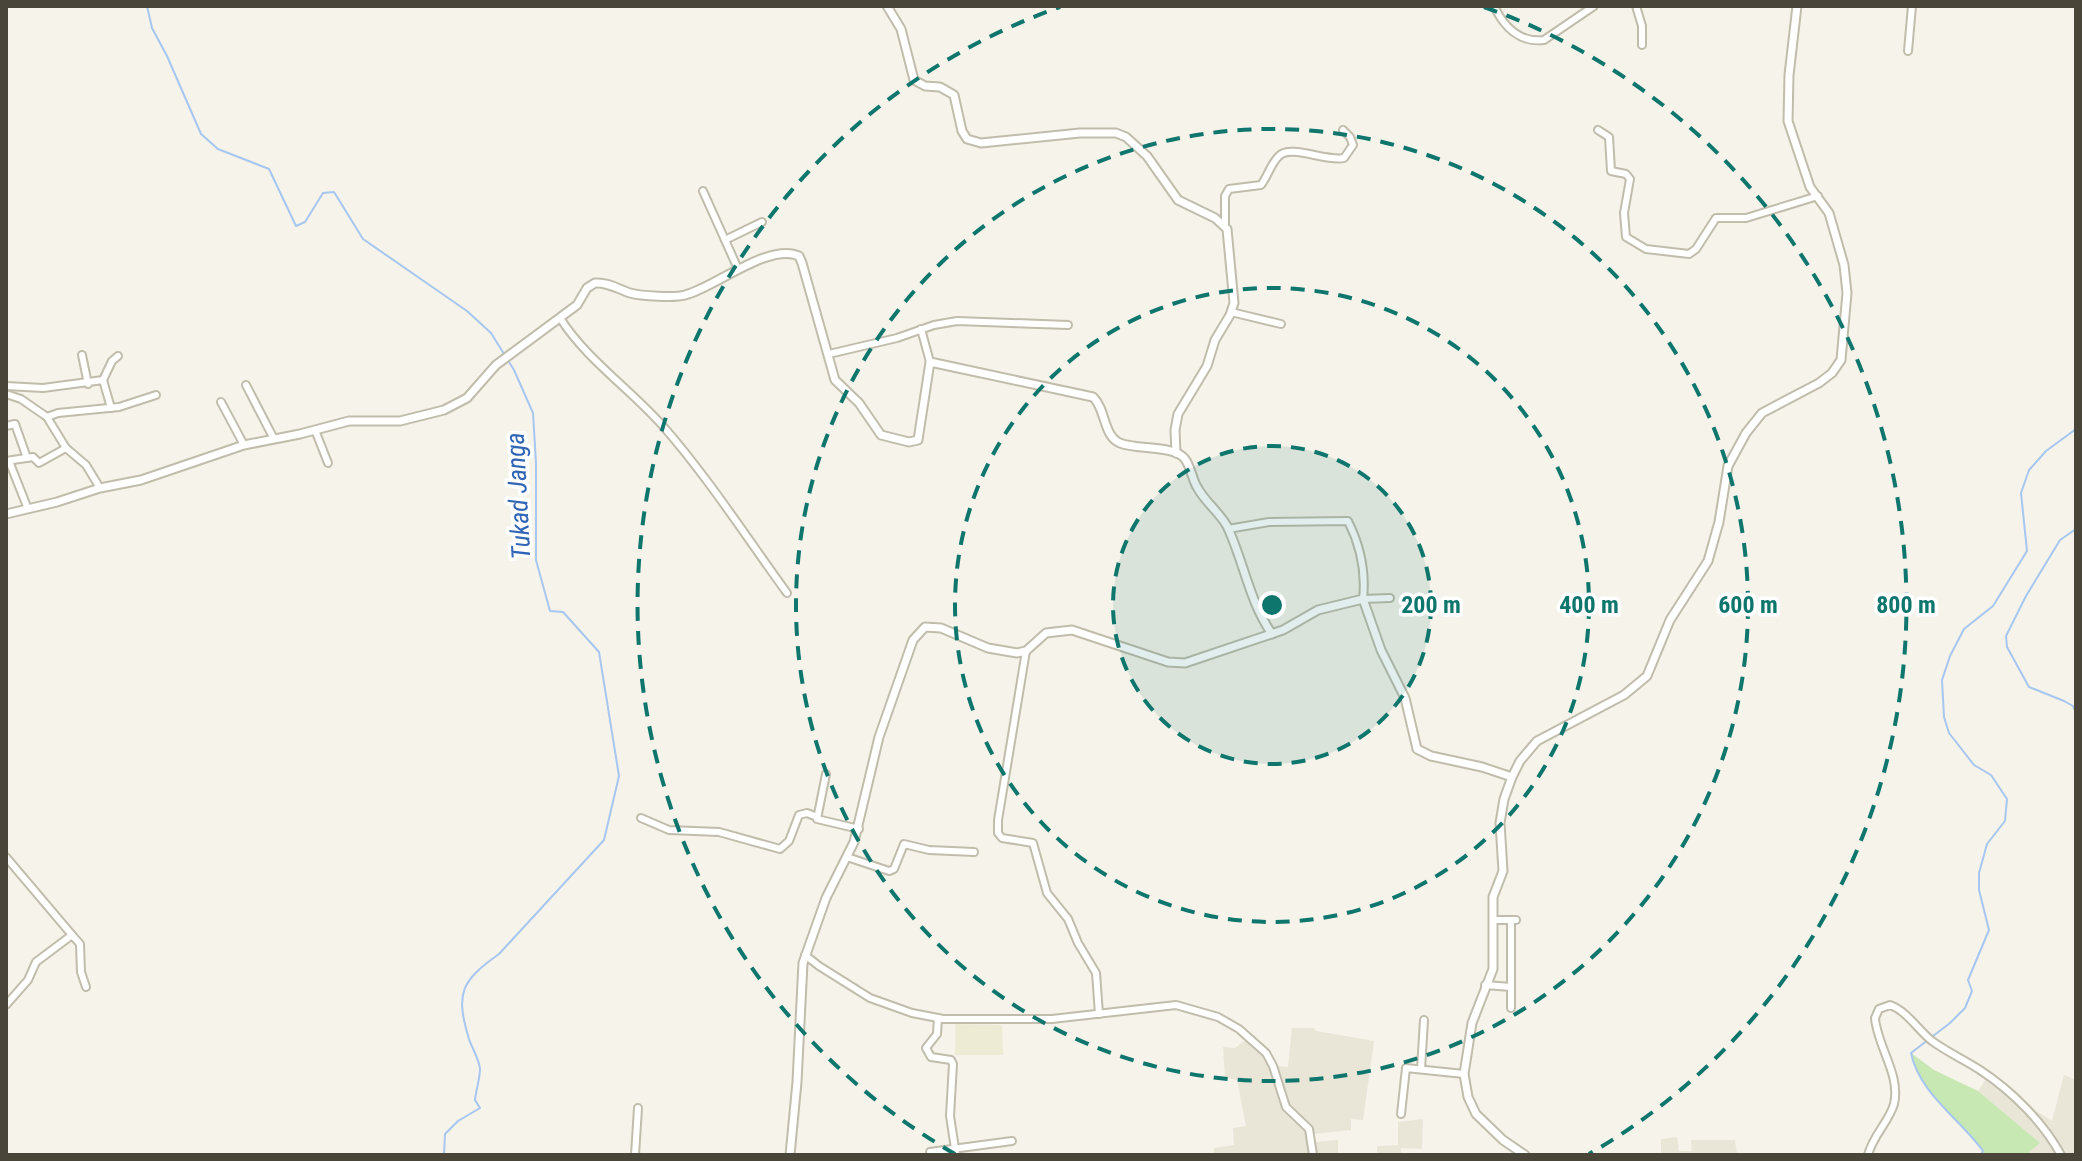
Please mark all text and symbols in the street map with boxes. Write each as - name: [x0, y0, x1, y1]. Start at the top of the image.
- water label: Tukad Janga: [500, 432, 536, 560]
- centre of rings: [1258, 591, 1286, 619]
- text: 200 m: [1401, 591, 1461, 619]
- text: 400 m: [1559, 591, 1619, 619]
- text: 600 m: [1718, 591, 1778, 619]
- text: 800 m: [1876, 591, 1936, 619]

